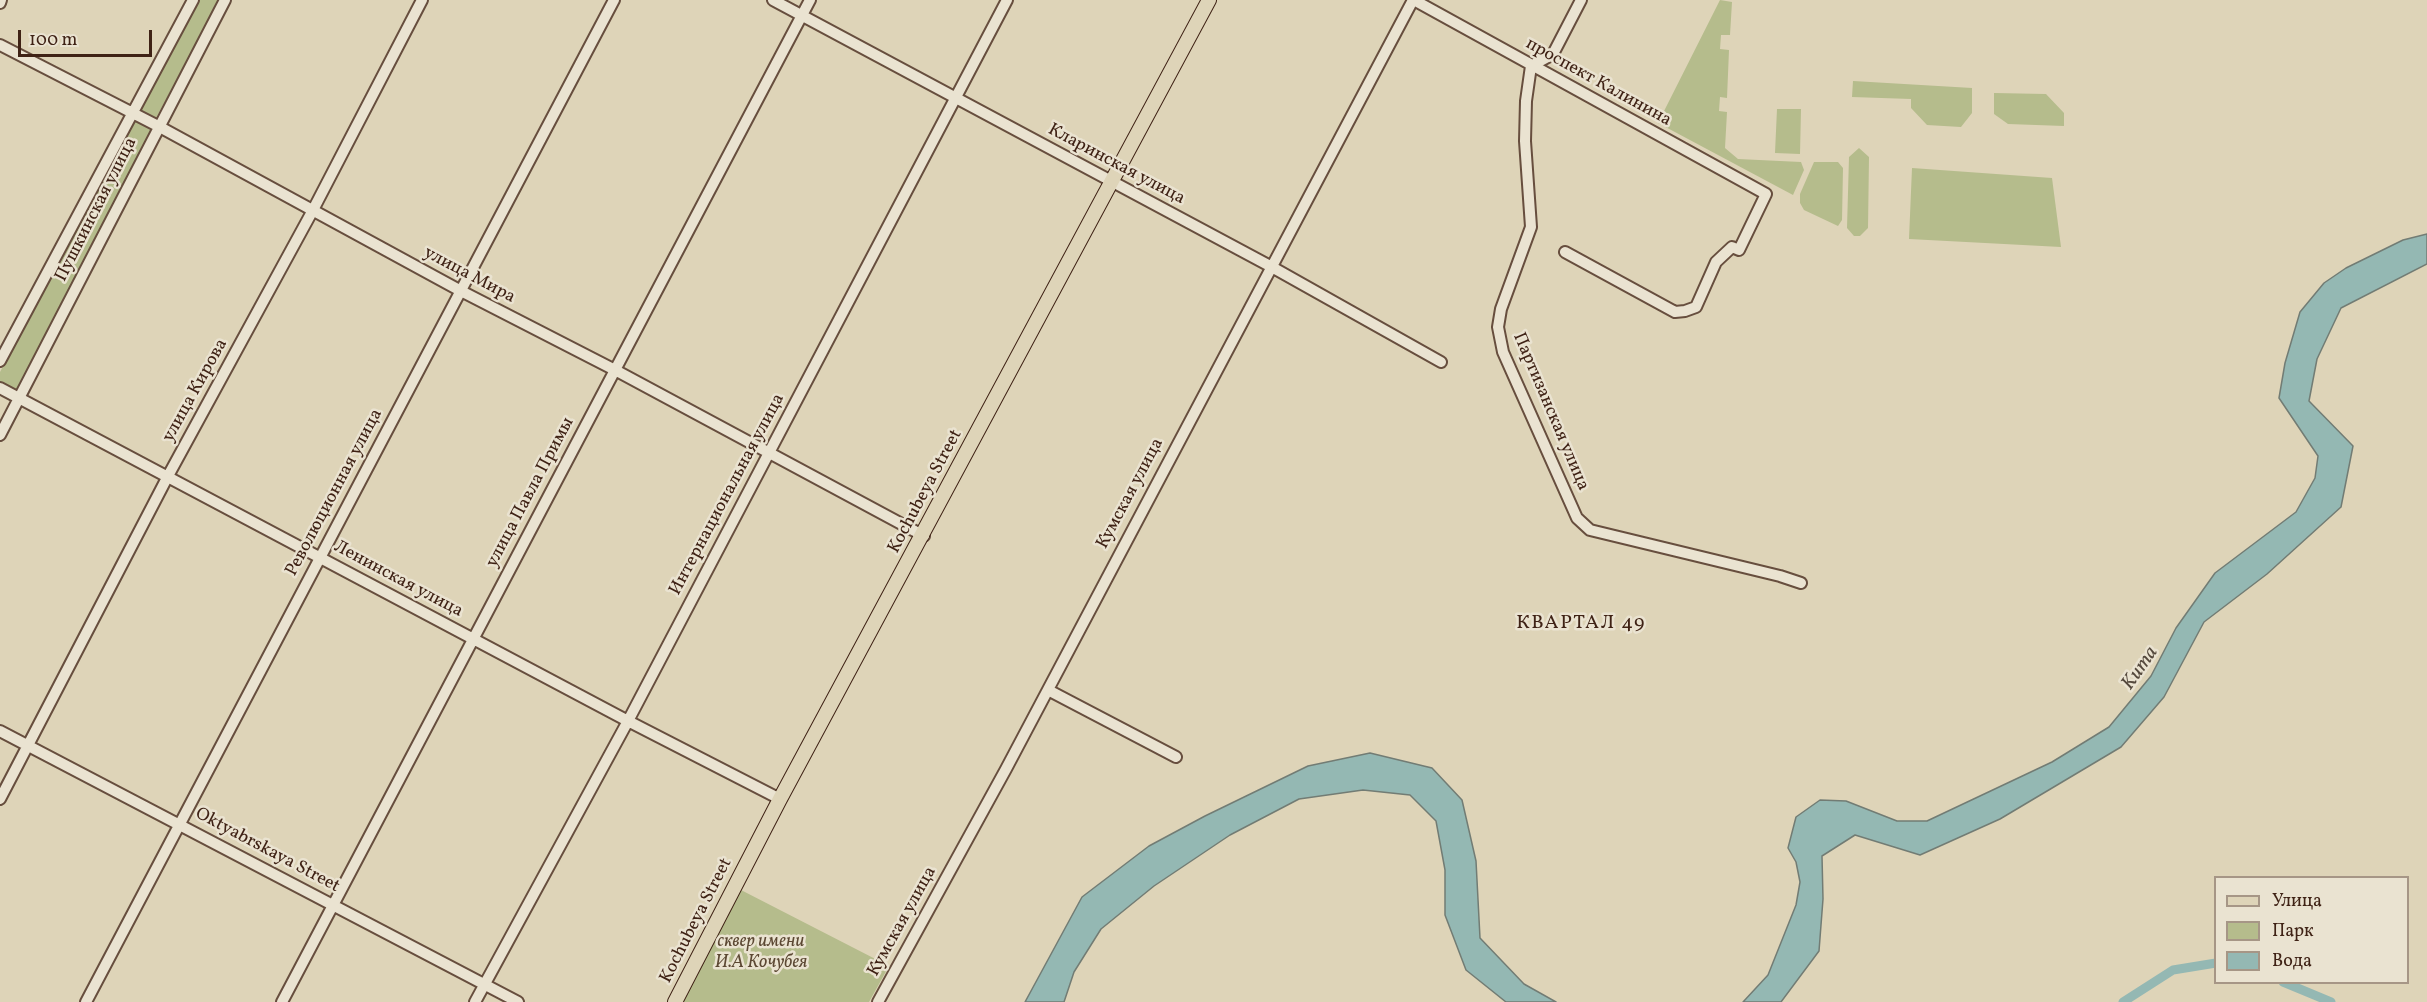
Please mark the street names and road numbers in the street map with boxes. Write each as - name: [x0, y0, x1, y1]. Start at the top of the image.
- street label: проспект Калинина: [1521, 34, 1675, 132]
- street label: Кларинская улица: [1044, 120, 1188, 210]
- street label: Пушкинская улица: [51, 134, 143, 286]
- street label: улица Мира: [419, 243, 519, 309]
- street label: Партизанская улица: [1507, 330, 1593, 494]
- street label: улица Кирова: [159, 336, 233, 446]
- street label: Интернациональная улица: [666, 390, 790, 600]
- street label: Революционная улица: [282, 406, 388, 580]
- street label: улица Павла Примы: [482, 414, 580, 572]
- street label: Kochubeya Street: [884, 426, 968, 558]
- street label: Кумская улица: [1093, 435, 1169, 553]
- street label: Ленинская улица: [330, 537, 466, 623]
- street label: Oktyabrskaya Street: [191, 804, 343, 898]
- street label: Kochubeya Street: [656, 855, 738, 987]
- street label: Кумская улица: [864, 863, 942, 981]

